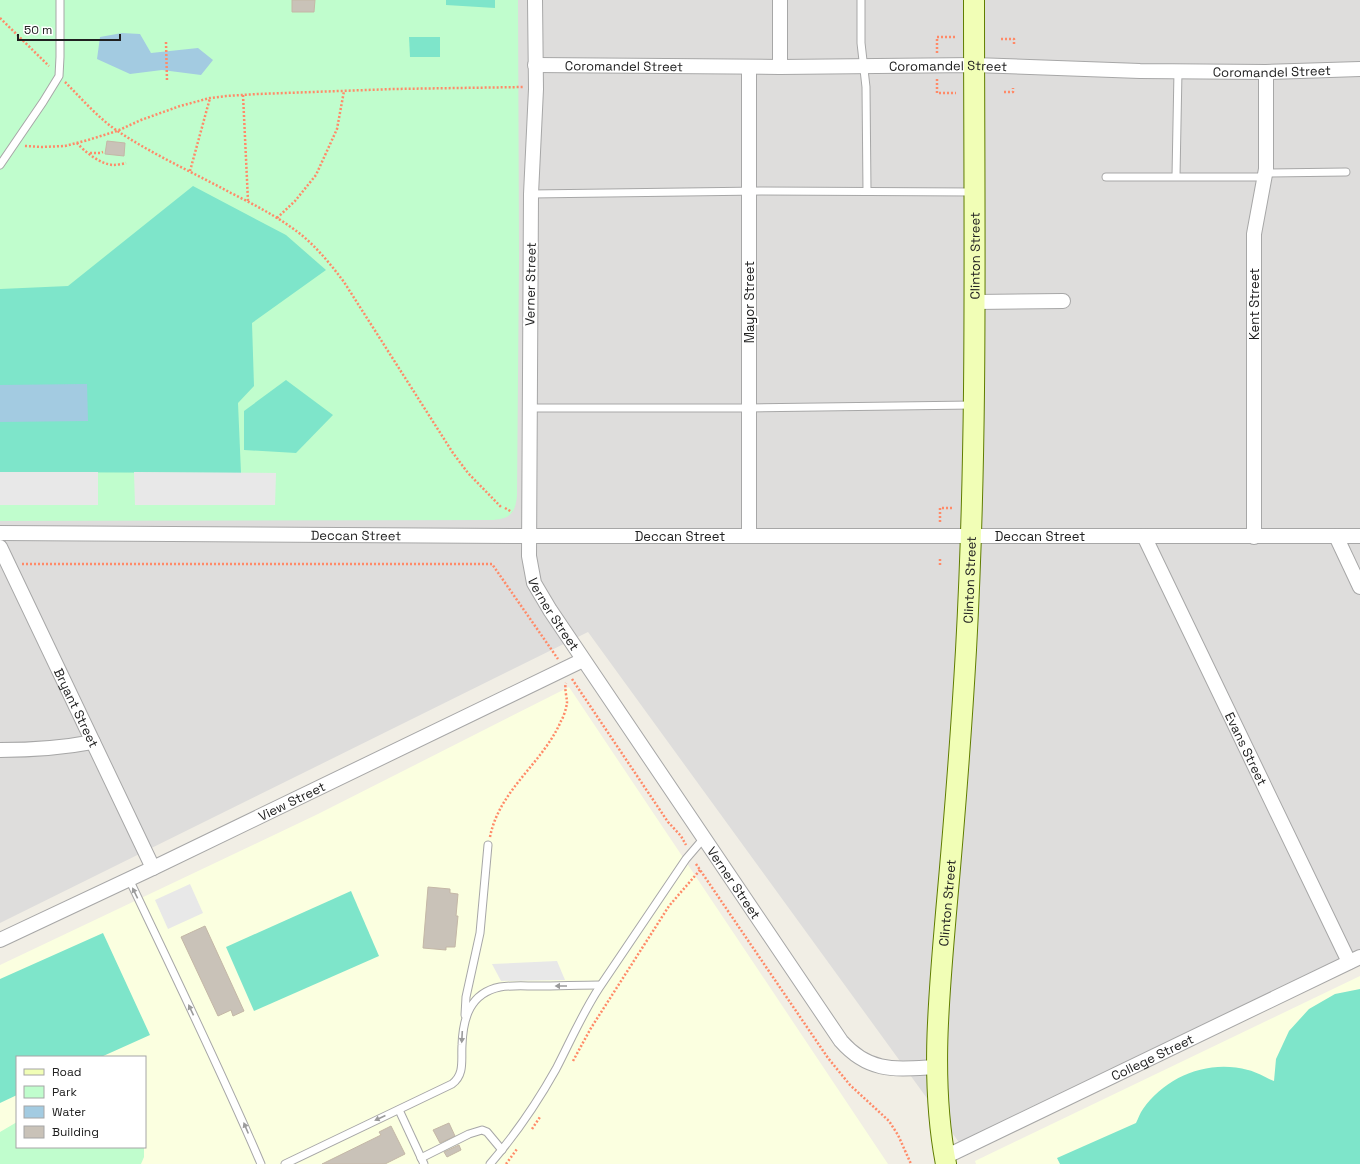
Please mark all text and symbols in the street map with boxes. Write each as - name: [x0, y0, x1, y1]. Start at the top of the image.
- scale bar: [18, 16, 120, 42]
- text: 50 m: [24, 22, 52, 38]
- street label: Coromandel Street: [565, 57, 683, 75]
- street label: Coromandel Street: [889, 57, 1007, 75]
- street label: Coromandel Street: [1213, 62, 1331, 81]
- street label: Clinton Street: [967, 212, 984, 300]
- street label: Verner Street: [521, 242, 540, 326]
- street label: Mayor Street: [741, 261, 758, 343]
- street label: Kent Street: [1246, 268, 1263, 340]
- street label: Deccan Street: [311, 527, 401, 544]
- street label: Deccan Street: [635, 528, 725, 545]
- street label: Deccan Street: [995, 528, 1085, 545]
- street label: Clinton Street: [959, 536, 980, 624]
- street label: Verner Street: [524, 576, 583, 654]
- street label: Bryant Street: [50, 665, 102, 750]
- street label: Evans Street: [1221, 709, 1271, 788]
- street label: View Street: [255, 778, 328, 825]
- street label: Verner Street: [703, 843, 764, 923]
- street label: Clinton Street: [935, 859, 960, 947]
- one-way arrow: [132, 887, 138, 899]
- one-way arrow: [554, 983, 567, 989]
- one-way arrow: [188, 1004, 194, 1016]
- street label: College Street: [1108, 1030, 1197, 1085]
- one-way arrow: [459, 1031, 466, 1043]
- legend: [16, 1056, 146, 1148]
- text: Road: [52, 1064, 81, 1080]
- text: Park: [52, 1084, 77, 1100]
- text: Water: [52, 1104, 86, 1120]
- one-way arrow: [375, 1115, 386, 1121]
- one-way arrow: [243, 1123, 249, 1134]
- text: Building: [52, 1124, 99, 1140]

